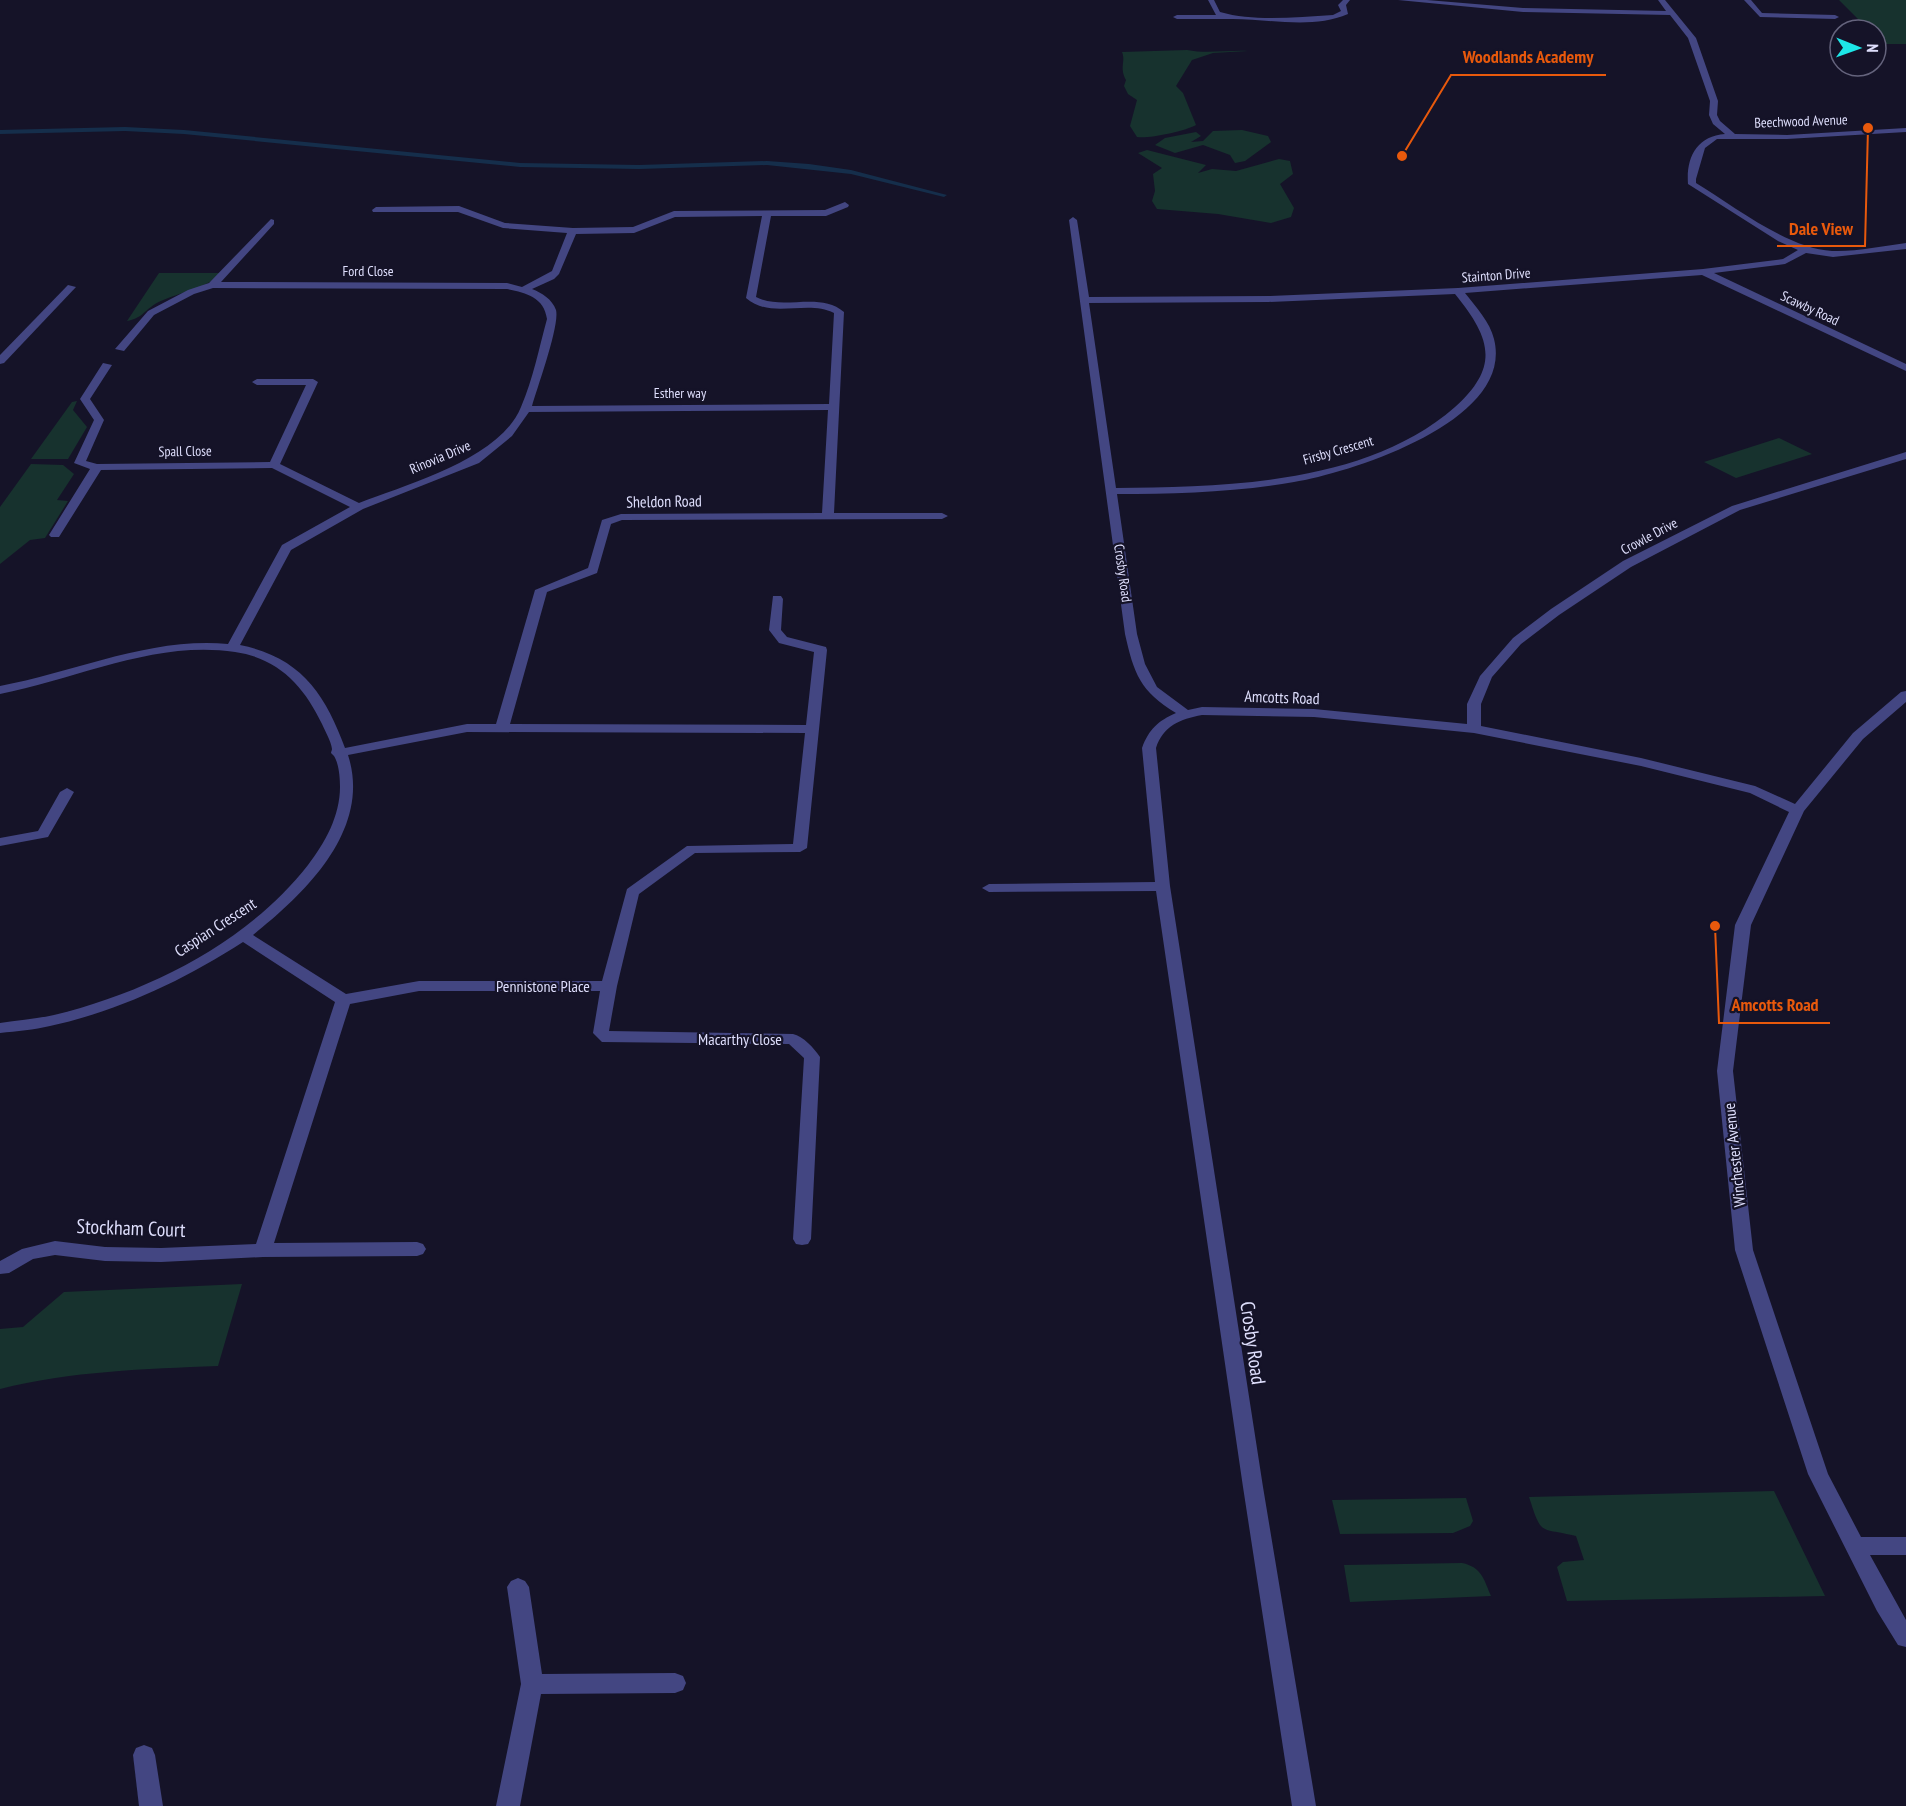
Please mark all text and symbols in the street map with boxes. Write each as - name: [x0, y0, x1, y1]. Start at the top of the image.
- north arrow: [1828, 18, 1888, 78]
- callout: Woodlands Academy: [1451, 39, 1606, 75]
- text: N: [1863, 44, 1883, 53]
- text: Woodlands Academy: [1462, 45, 1594, 68]
- street label: Beechwood Avenue: [1754, 110, 1848, 132]
- callout: Dale View: [1777, 210, 1865, 246]
- text: Dale View: [1789, 217, 1853, 240]
- street label: Ford Close: [343, 262, 394, 280]
- street label: Stainton Drive: [1461, 264, 1531, 286]
- street label: Scawby Road: [1778, 287, 1842, 329]
- street label: Esther way: [654, 384, 707, 402]
- street label: Firsby Crescent: [1301, 431, 1375, 469]
- street label: Rinovia Drive: [407, 436, 473, 478]
- street label: Spall Close: [158, 442, 212, 460]
- street label: Sheldon Road: [626, 490, 702, 512]
- street label: Crowle Drive: [1618, 513, 1681, 558]
- street label: Crosby Road: [1110, 543, 1136, 603]
- street label: Amcotts Road: [1244, 686, 1320, 708]
- street label: Caspian Crescent: [170, 893, 260, 961]
- street label: Pennistone Place: [496, 976, 590, 996]
- callout: Amcotts Road: [1719, 987, 1830, 1023]
- text: Amcotts Road: [1730, 993, 1819, 1016]
- street label: Macarthy Close: [698, 1029, 782, 1049]
- street label: Winchester Avenue: [1719, 1102, 1749, 1208]
- street label: Stockham Court: [76, 1213, 186, 1243]
- street label: Crosby Road: [1234, 1300, 1272, 1386]

